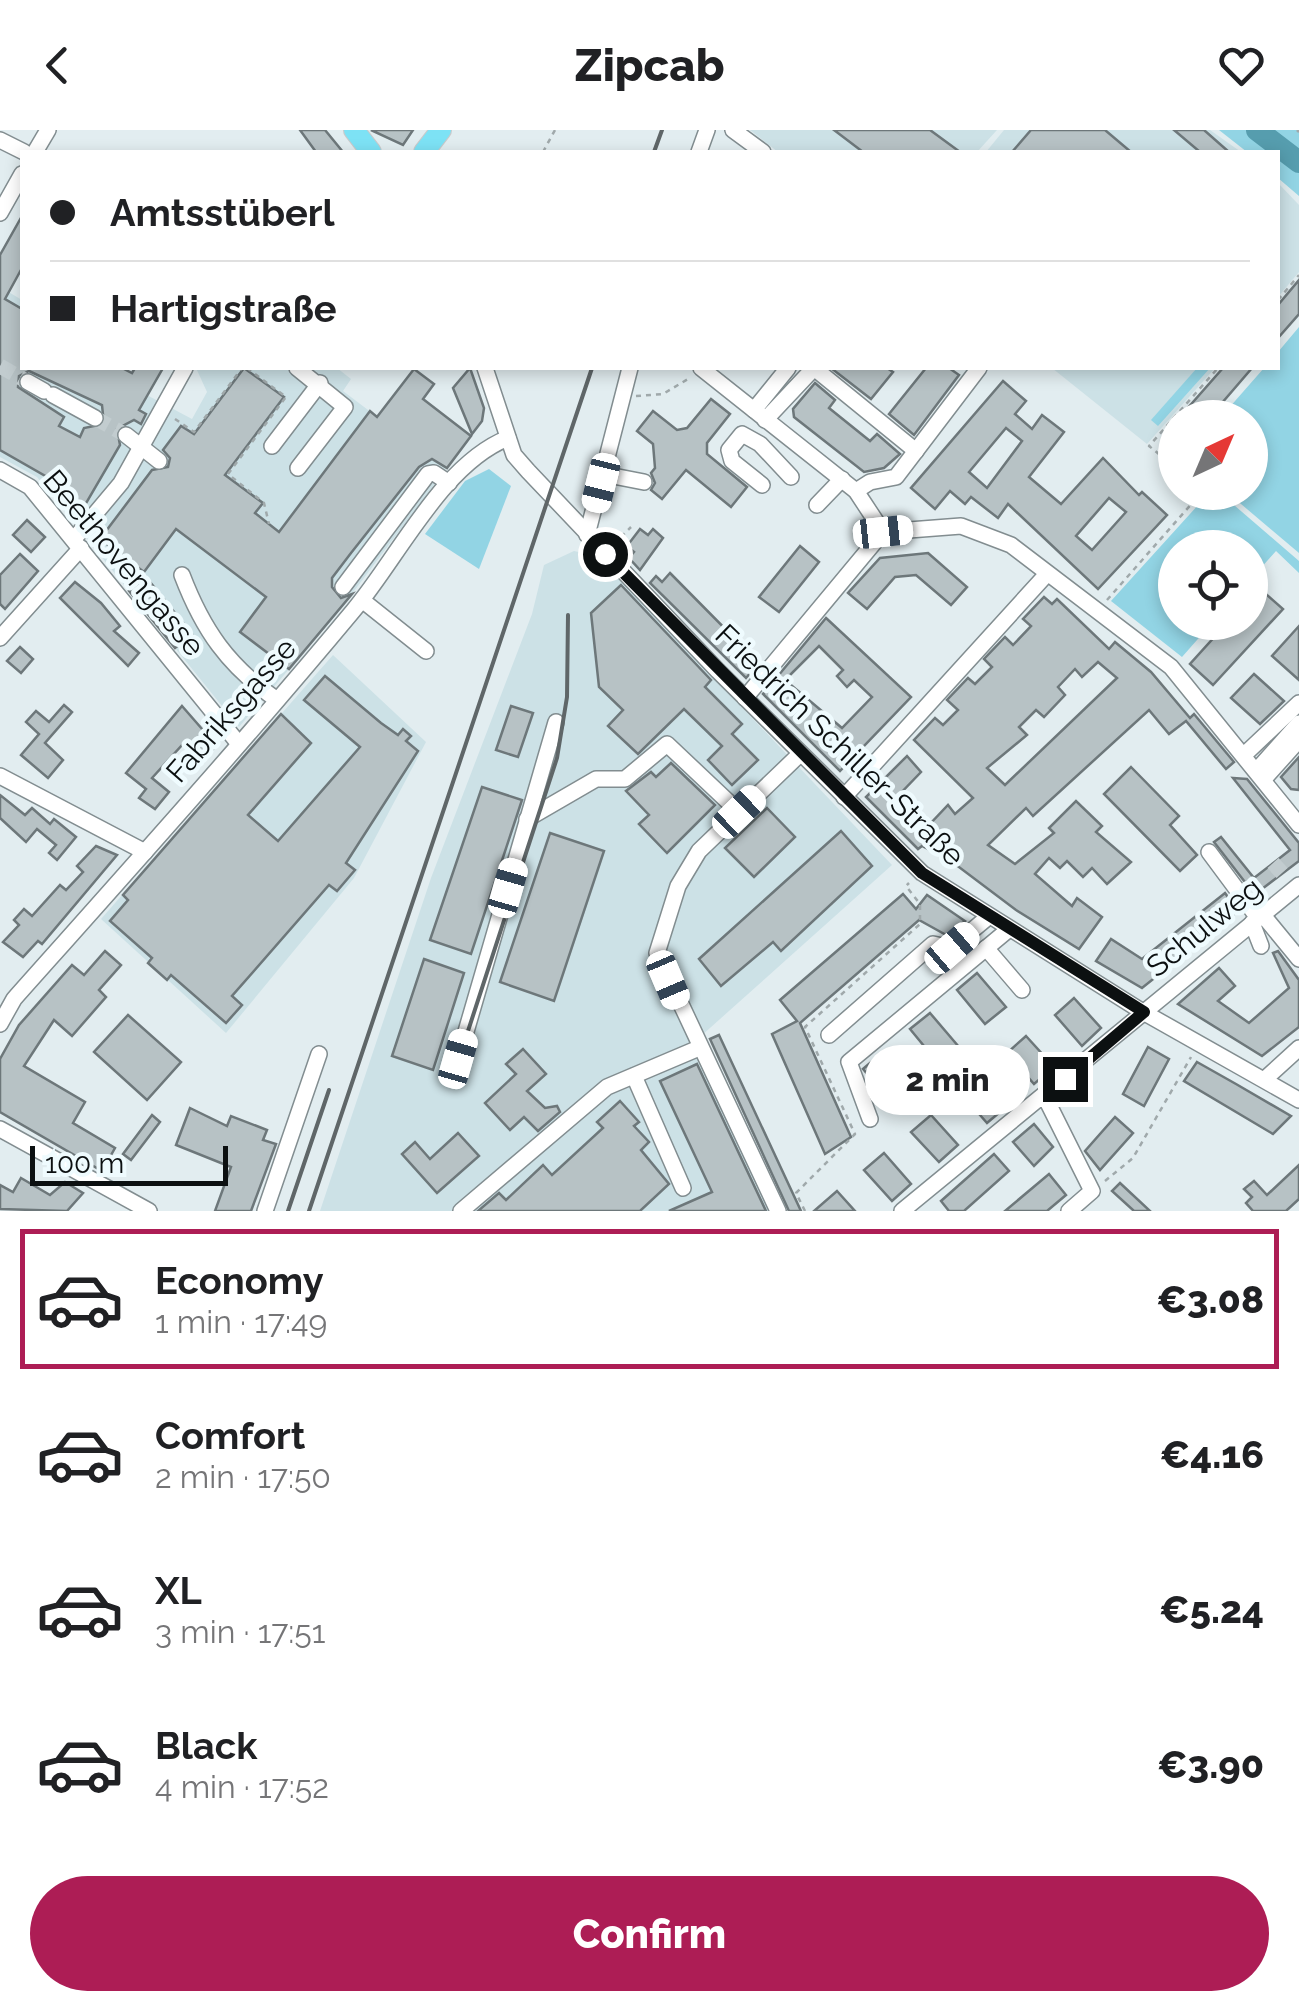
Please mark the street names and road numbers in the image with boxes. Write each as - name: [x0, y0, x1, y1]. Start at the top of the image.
- street label: Beethovengasse: [36, 463, 212, 663]
- street label: Friedrich Schiller-Straße: [708, 617, 972, 873]
- street label: Fabriksgasse: [159, 631, 303, 789]
- street label: Schulweg: [1139, 870, 1269, 984]

